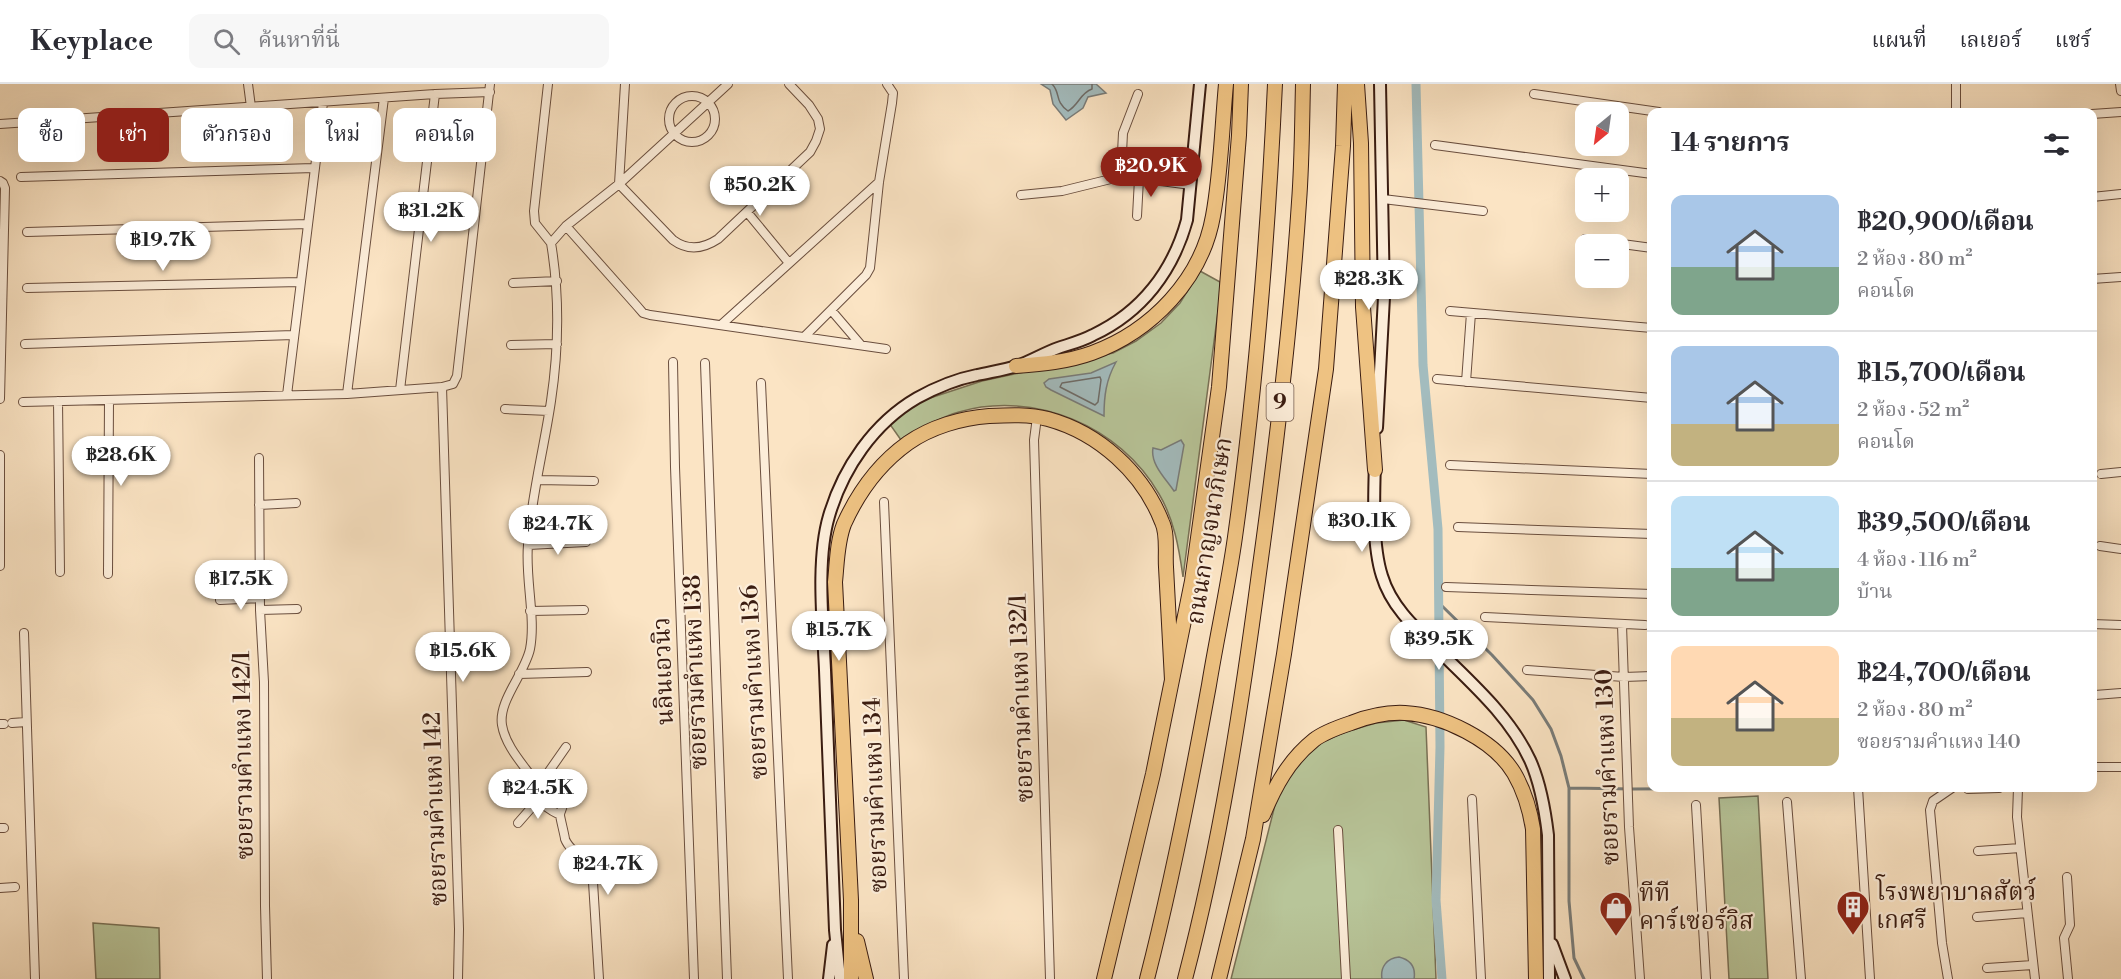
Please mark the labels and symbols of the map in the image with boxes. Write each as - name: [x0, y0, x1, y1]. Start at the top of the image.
- north arrow: [1575, 102, 1629, 156]
- pin: ฿20.9K: [1102, 147, 1200, 198]
- pin: ฿50.2K: [711, 166, 809, 217]
- pin: ฿31.2K: [382, 192, 480, 243]
- pin: ฿19.7K: [114, 221, 212, 272]
- pin: ฿28.3K: [1320, 260, 1418, 311]
- road number: 9: [1266, 383, 1294, 421]
- street label: ถนนกาญจนาภิเษก: [1180, 435, 1240, 627]
- pin: ฿28.6K: [72, 436, 170, 487]
- pin: ฿30.1K: [1313, 502, 1411, 553]
- pin: ฿24.7K: [509, 505, 607, 556]
- pin: ฿17.5K: [192, 560, 290, 611]
- street label: ซอยรามคำแหง 138: [678, 574, 714, 770]
- street label: ซอยรามคำแหง 136: [735, 584, 775, 780]
- street label: ซอยรามคำแหง 132/1: [1003, 592, 1041, 803]
- pin: ฿15.7K: [790, 611, 888, 662]
- street label: นลินเอวนิว: [647, 617, 681, 725]
- pin: ฿39.5K: [1390, 620, 1488, 671]
- pin: ฿15.6K: [414, 632, 512, 683]
- street label: ซอยรามคำแหง 142/1: [227, 650, 261, 860]
- street label: ซอยรามคำแหง 130: [1590, 668, 1626, 866]
- street label: ซอยรามคำแหง 134: [858, 697, 894, 893]
- street label: ซอยรามคำแหง 142: [418, 711, 454, 907]
- pin: ฿24.5K: [489, 769, 587, 820]
- pin: ฿24.7K: [559, 845, 657, 896]
- place label: โรงพยาบาลสัตว์ เกศรี: [1875, 874, 2036, 936]
- place label: ทีที คาร์เซอร์วิส: [1639, 879, 1754, 937]
- building icon: โรงพยาบาลสัตว์ เกศรี: [1835, 889, 1871, 936]
- shop icon: ทีที คาร์เซอร์วิส: [1598, 890, 1634, 937]

